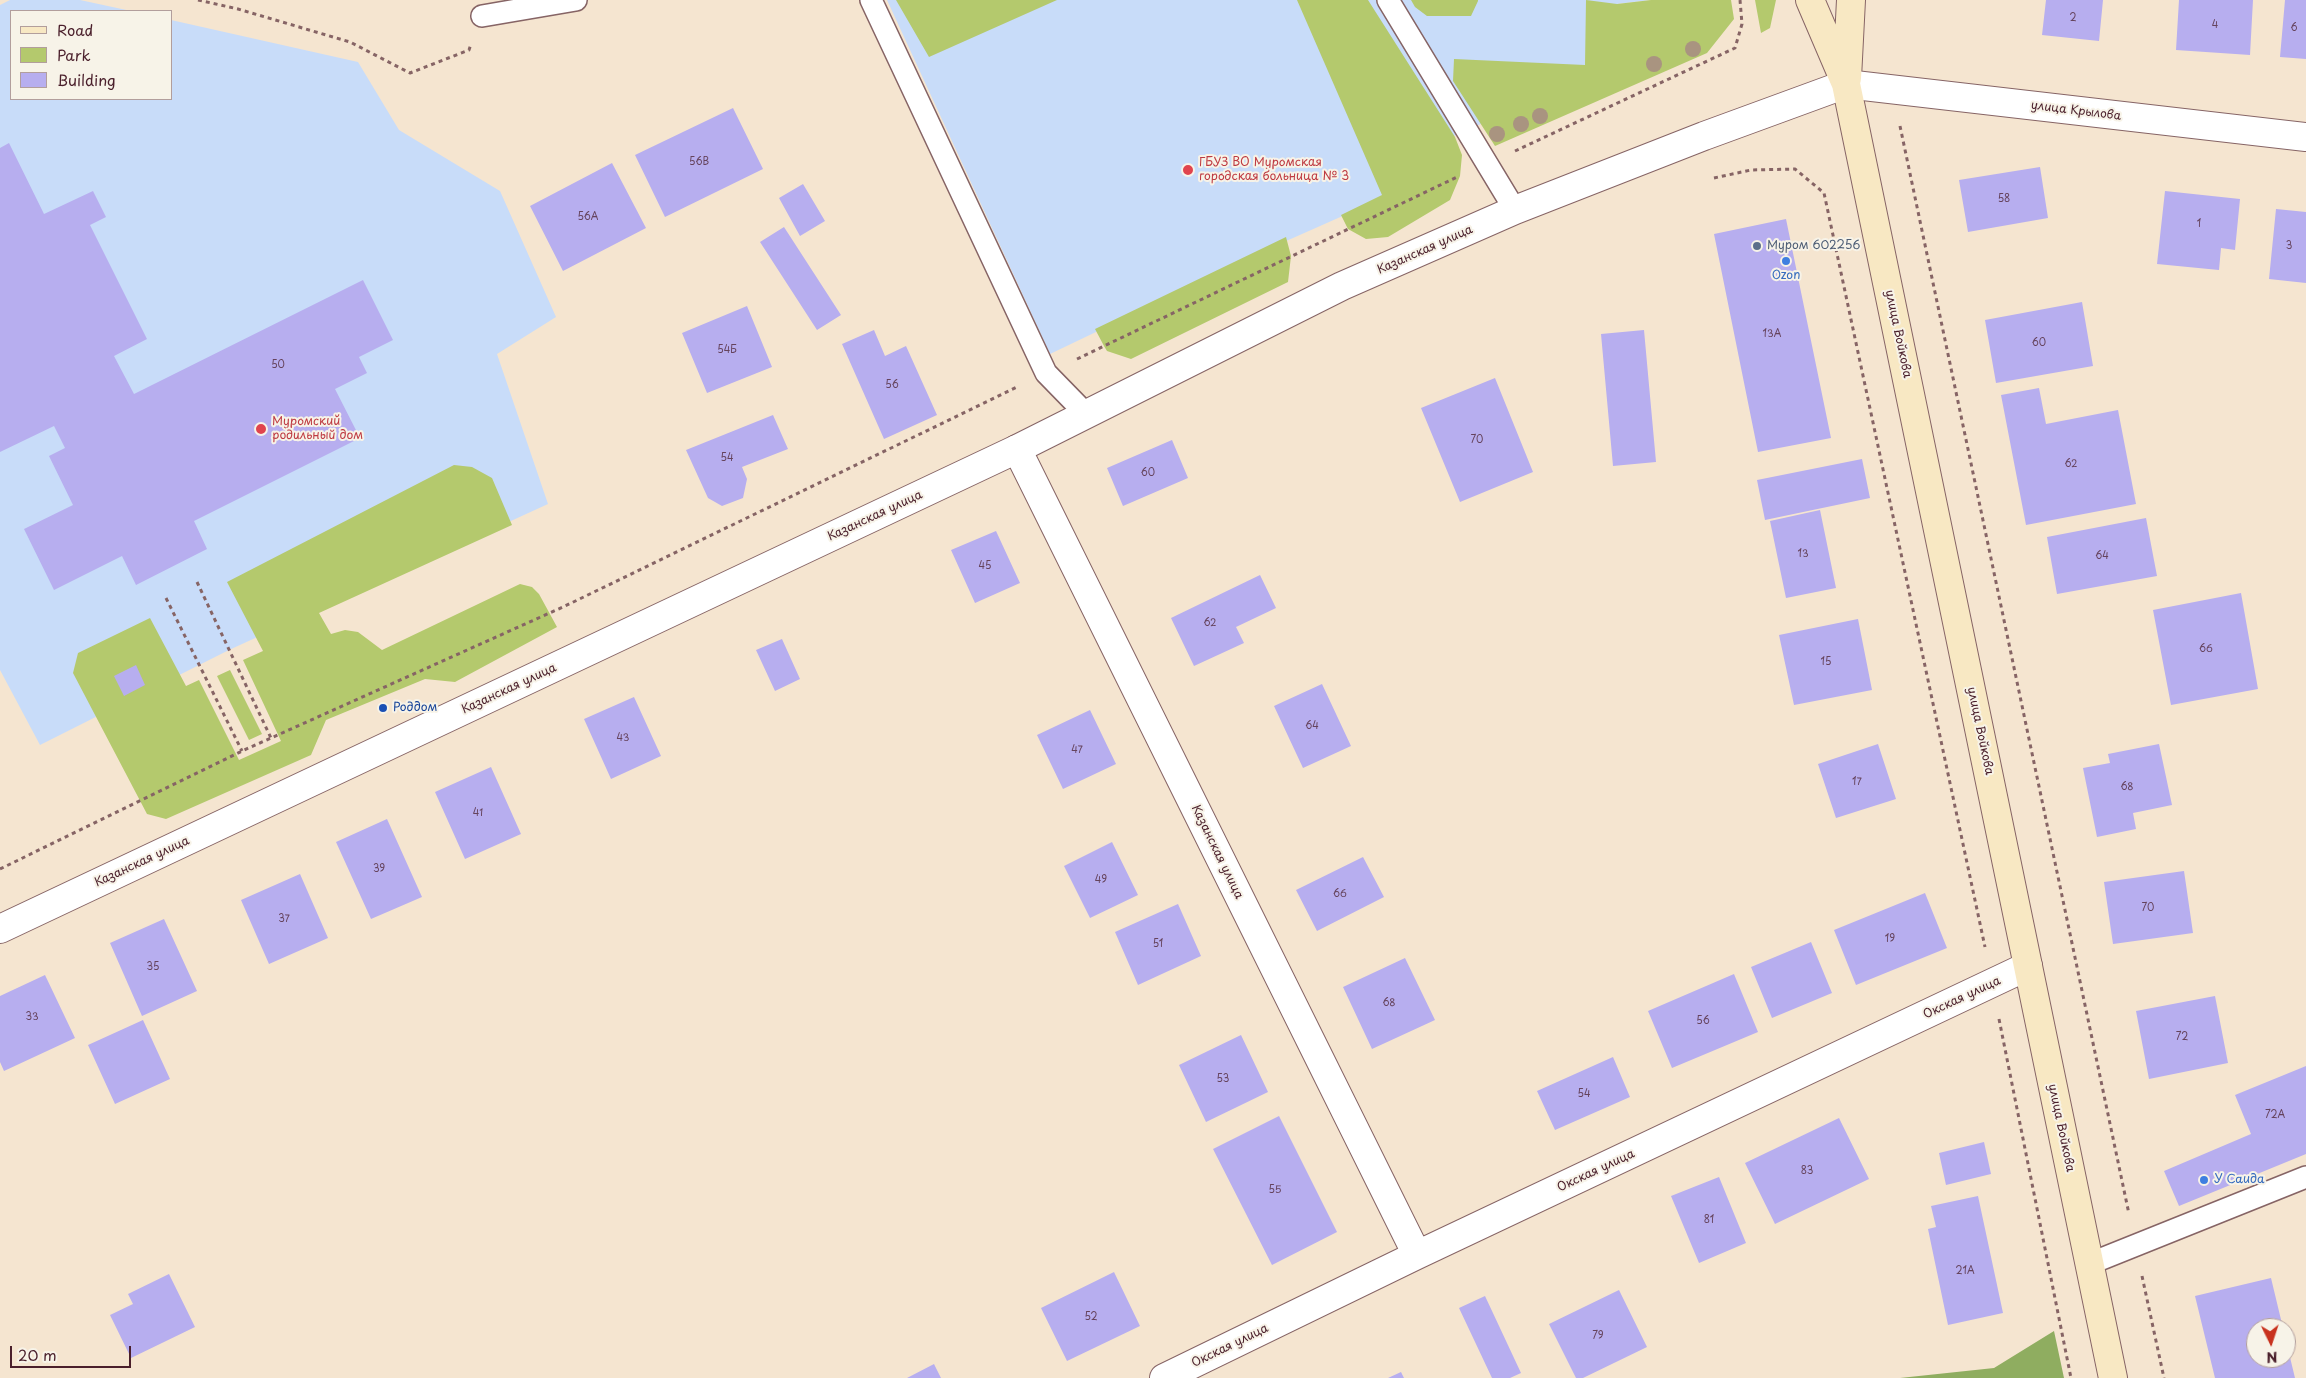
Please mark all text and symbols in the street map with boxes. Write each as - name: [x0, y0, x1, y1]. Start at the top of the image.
- legend: [10, 10, 172, 100]
- house number: 2: [2069, 12, 2077, 24]
- text: Road: [57, 18, 93, 41]
- house number: 4: [2212, 19, 2218, 31]
- house number: 6: [2290, 22, 2298, 34]
- text: Park: [57, 43, 91, 66]
- text: Building: [57, 68, 116, 91]
- street label: улица Крылова: [2030, 98, 2122, 124]
- house number: 56В: [689, 156, 709, 168]
- place label: ГБУЗ ВО Муромская городская больница № 3: [1199, 156, 1349, 184]
- marker: ГБУЗ ВО Муромская городская больница № 3: [1181, 163, 1195, 177]
- house number: 58: [1998, 193, 2010, 205]
- house number: 56А: [577, 211, 599, 223]
- house number: 1: [2197, 218, 2201, 230]
- street label: Казанская улица: [1375, 222, 1475, 278]
- place label: Муром 602256: [1767, 239, 1860, 253]
- marker: Муром 602256: [1751, 240, 1763, 252]
- house number: 3: [2286, 240, 2292, 252]
- marker: Ozon: [1780, 255, 1792, 267]
- place label: Ozon: [1772, 269, 1800, 283]
- street label: улица Войкова: [1882, 289, 1914, 379]
- house number: 13А: [1763, 328, 1781, 340]
- house number: 60: [2032, 337, 2046, 349]
- house number: 54Б: [717, 344, 737, 356]
- house number: 50: [271, 359, 285, 371]
- house number: 56: [885, 379, 899, 391]
- place label: Муромский родильный дом: [272, 415, 363, 443]
- marker: Муромский родильный дом: [254, 422, 268, 436]
- house number: 70: [1471, 434, 1483, 446]
- house number: 54: [720, 452, 734, 464]
- house number: 62: [2064, 458, 2078, 470]
- house number: 60: [1141, 467, 1155, 479]
- street label: Казанская улица: [825, 488, 925, 544]
- house number: 13: [1797, 548, 1809, 560]
- house number: 64: [2095, 550, 2109, 562]
- house number: 45: [979, 560, 991, 572]
- house number: 62: [1203, 617, 1217, 629]
- house number: 66: [2199, 643, 2213, 655]
- house number: 15: [1821, 656, 1831, 668]
- street label: Казанская улица: [459, 661, 559, 717]
- street label: улица Войкова: [1964, 686, 1996, 776]
- place label: Роддом: [393, 701, 437, 715]
- marker: Роддом: [377, 702, 389, 714]
- house number: 64: [1305, 720, 1319, 732]
- house number: 43: [617, 732, 629, 744]
- house number: 47: [1071, 744, 1083, 756]
- house number: 17: [1852, 776, 1862, 788]
- house number: 68: [2120, 781, 2134, 793]
- street label: Казанская улица: [1188, 803, 1246, 901]
- house number: 41: [473, 807, 483, 819]
- street label: Казанская улица: [92, 834, 192, 890]
- house number: 39: [373, 863, 385, 875]
- house number: 49: [1095, 874, 1107, 886]
- house number: 66: [1333, 888, 1347, 900]
- house number: 70: [2142, 902, 2154, 914]
- house number: 37: [278, 913, 290, 925]
- house number: 19: [1885, 933, 1895, 945]
- house number: 51: [1153, 938, 1163, 950]
- house number: 35: [147, 961, 159, 973]
- street label: Окская улица: [1921, 974, 2003, 1022]
- house number: 68: [1382, 997, 1396, 1009]
- house number: 33: [25, 1011, 39, 1023]
- house number: 56: [1696, 1015, 1710, 1027]
- house number: 72: [2176, 1031, 2188, 1043]
- house number: 53: [1217, 1073, 1229, 1085]
- street label: улица Войкова: [2045, 1083, 2077, 1173]
- house number: 54: [1577, 1088, 1591, 1100]
- house number: 72А: [2265, 1109, 2285, 1121]
- street label: Окская улица: [1555, 1147, 1637, 1195]
- house number: 83: [1801, 1165, 1813, 1177]
- place label: У Саида: [2214, 1173, 2265, 1187]
- marker: У Саида: [2198, 1174, 2210, 1186]
- house number: 55: [1269, 1184, 1281, 1196]
- house number: 81: [1704, 1214, 1714, 1226]
- house number: 21А: [1955, 1265, 1975, 1277]
- house number: 52: [1084, 1311, 1098, 1323]
- north arrow: [2246, 1318, 2296, 1368]
- street label: Окская улица: [1189, 1321, 1271, 1371]
- house number: 79: [1592, 1330, 1604, 1342]
- scale bar: [12, 1336, 134, 1368]
- text: 20 m: [18, 1343, 57, 1366]
- text: N: [2266, 1347, 2278, 1368]

